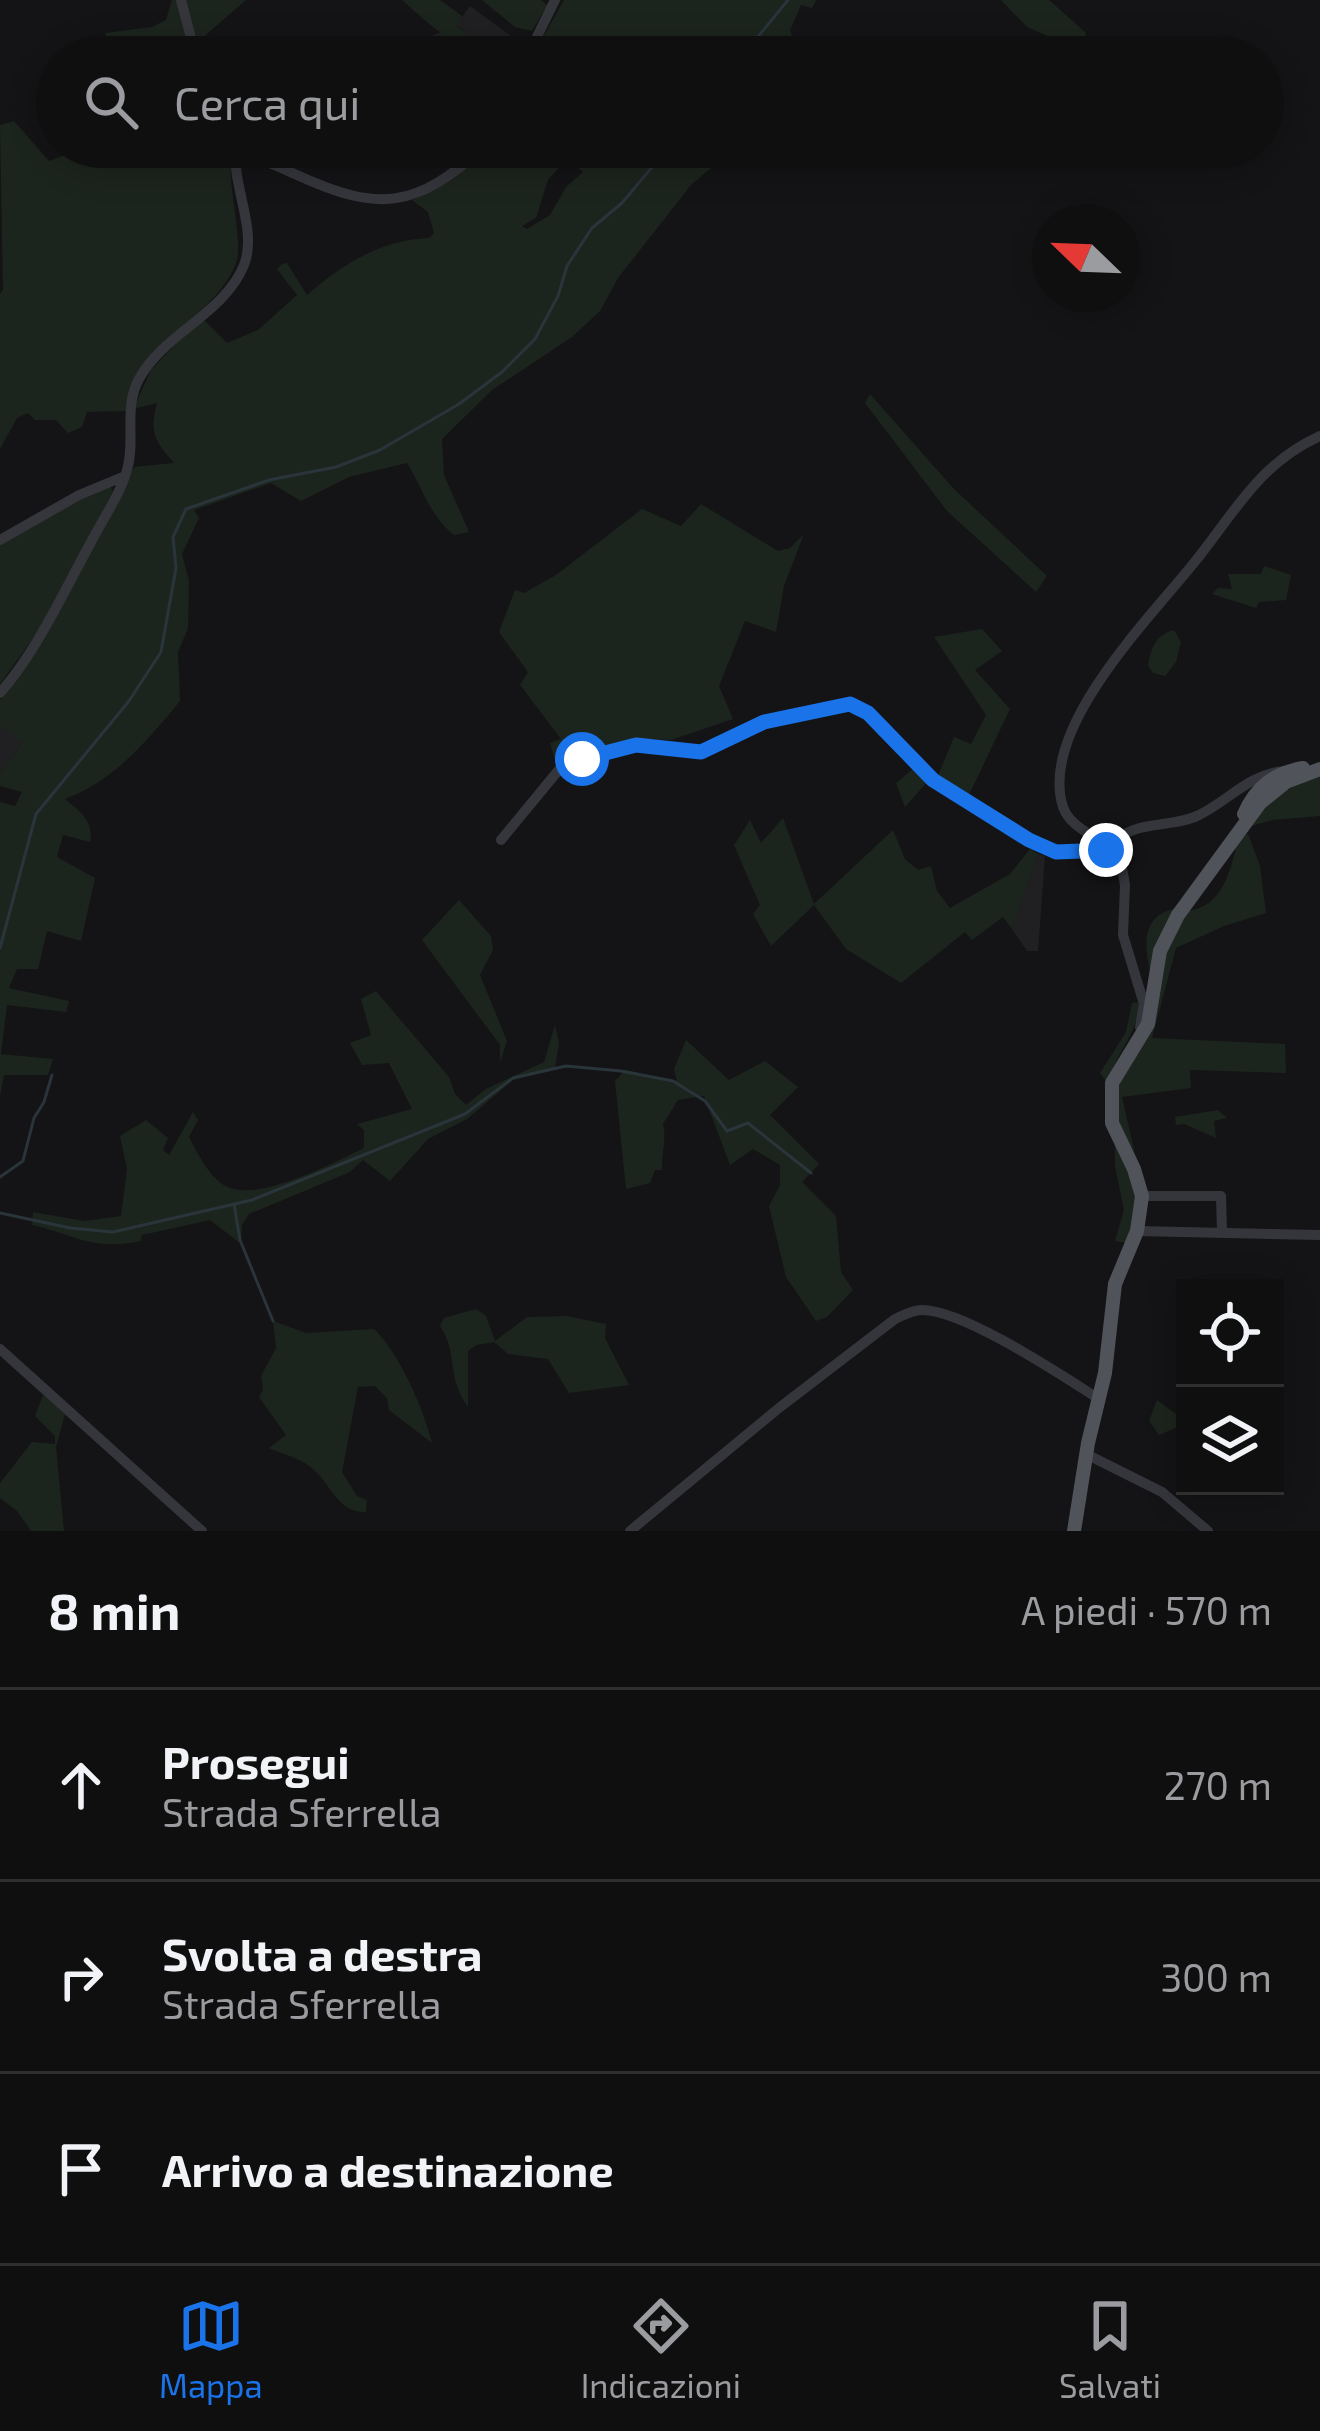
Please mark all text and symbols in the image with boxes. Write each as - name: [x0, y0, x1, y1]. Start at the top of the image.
- search box: [36, 36, 1284, 168]
- icon: search: [78, 69, 144, 135]
- text: Cerca qui: [174, 75, 360, 129]
- north arrow: [1032, 204, 1140, 312]
- route start: [555, 732, 609, 786]
- route end: [1079, 823, 1133, 877]
- map controls: [1176, 1279, 1284, 1495]
- button: locate: [1176, 1279, 1284, 1387]
- button: layers: [1176, 1387, 1284, 1495]
- text: 8 min: [48, 1579, 180, 1640]
- text: A piedi · 570 m: [1021, 1586, 1272, 1633]
- text: Prosegui: [162, 1734, 350, 1788]
- icon: ahead: [48, 1752, 114, 1818]
- text: 270 m: [1164, 1761, 1272, 1808]
- text: Strada Sferrella: [162, 1788, 441, 1835]
- text: Svolta a destra: [162, 1926, 482, 1980]
- icon: right: [48, 1944, 114, 2010]
- text: 300 m: [1160, 1953, 1272, 2000]
- text: Strada Sferrella: [162, 1980, 441, 2027]
- icon: arrive: [48, 2136, 114, 2202]
- text: Arrivo a destinazione: [162, 2142, 614, 2196]
- tab: Mappa: [159, 2293, 263, 2405]
- tab: Indicazioni: [581, 2293, 741, 2405]
- tab: Salvati: [1059, 2293, 1161, 2405]

